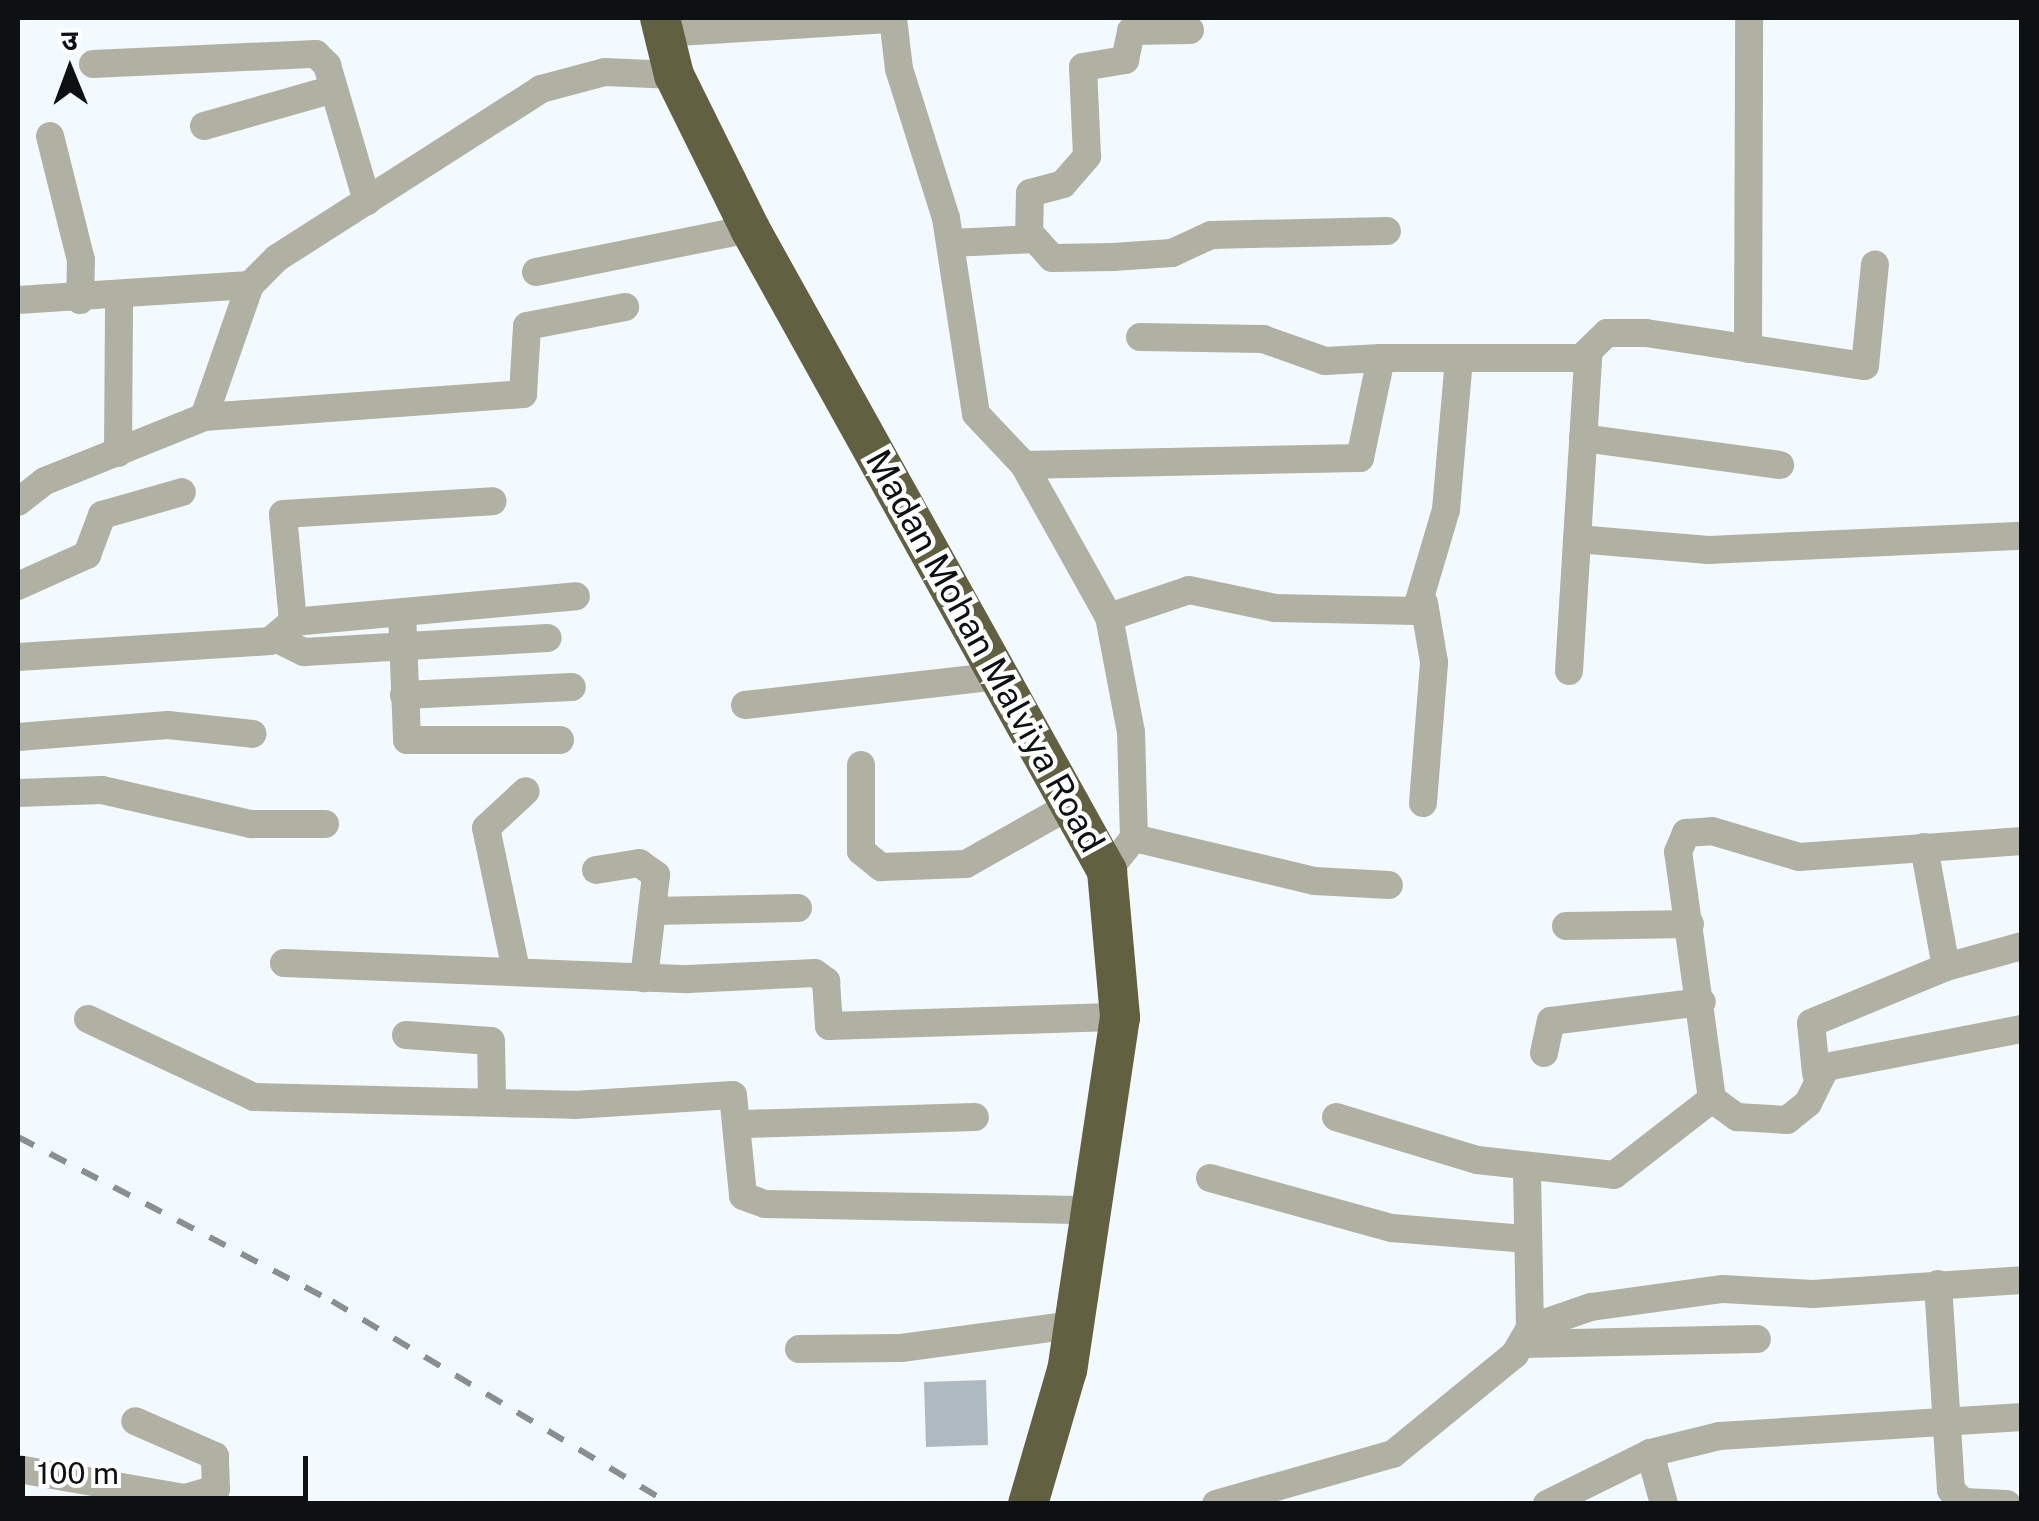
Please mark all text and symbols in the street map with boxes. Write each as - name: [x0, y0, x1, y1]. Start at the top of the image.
- north arrow: [20, 20, 120, 120]
- text: उ: [61, 23, 78, 56]
- street label: Madan Mohan Malviya Road: [857, 443, 1113, 859]
- scale bar: [25, 1436, 312, 1498]
- text: 100 m: [37, 1455, 119, 1491]

